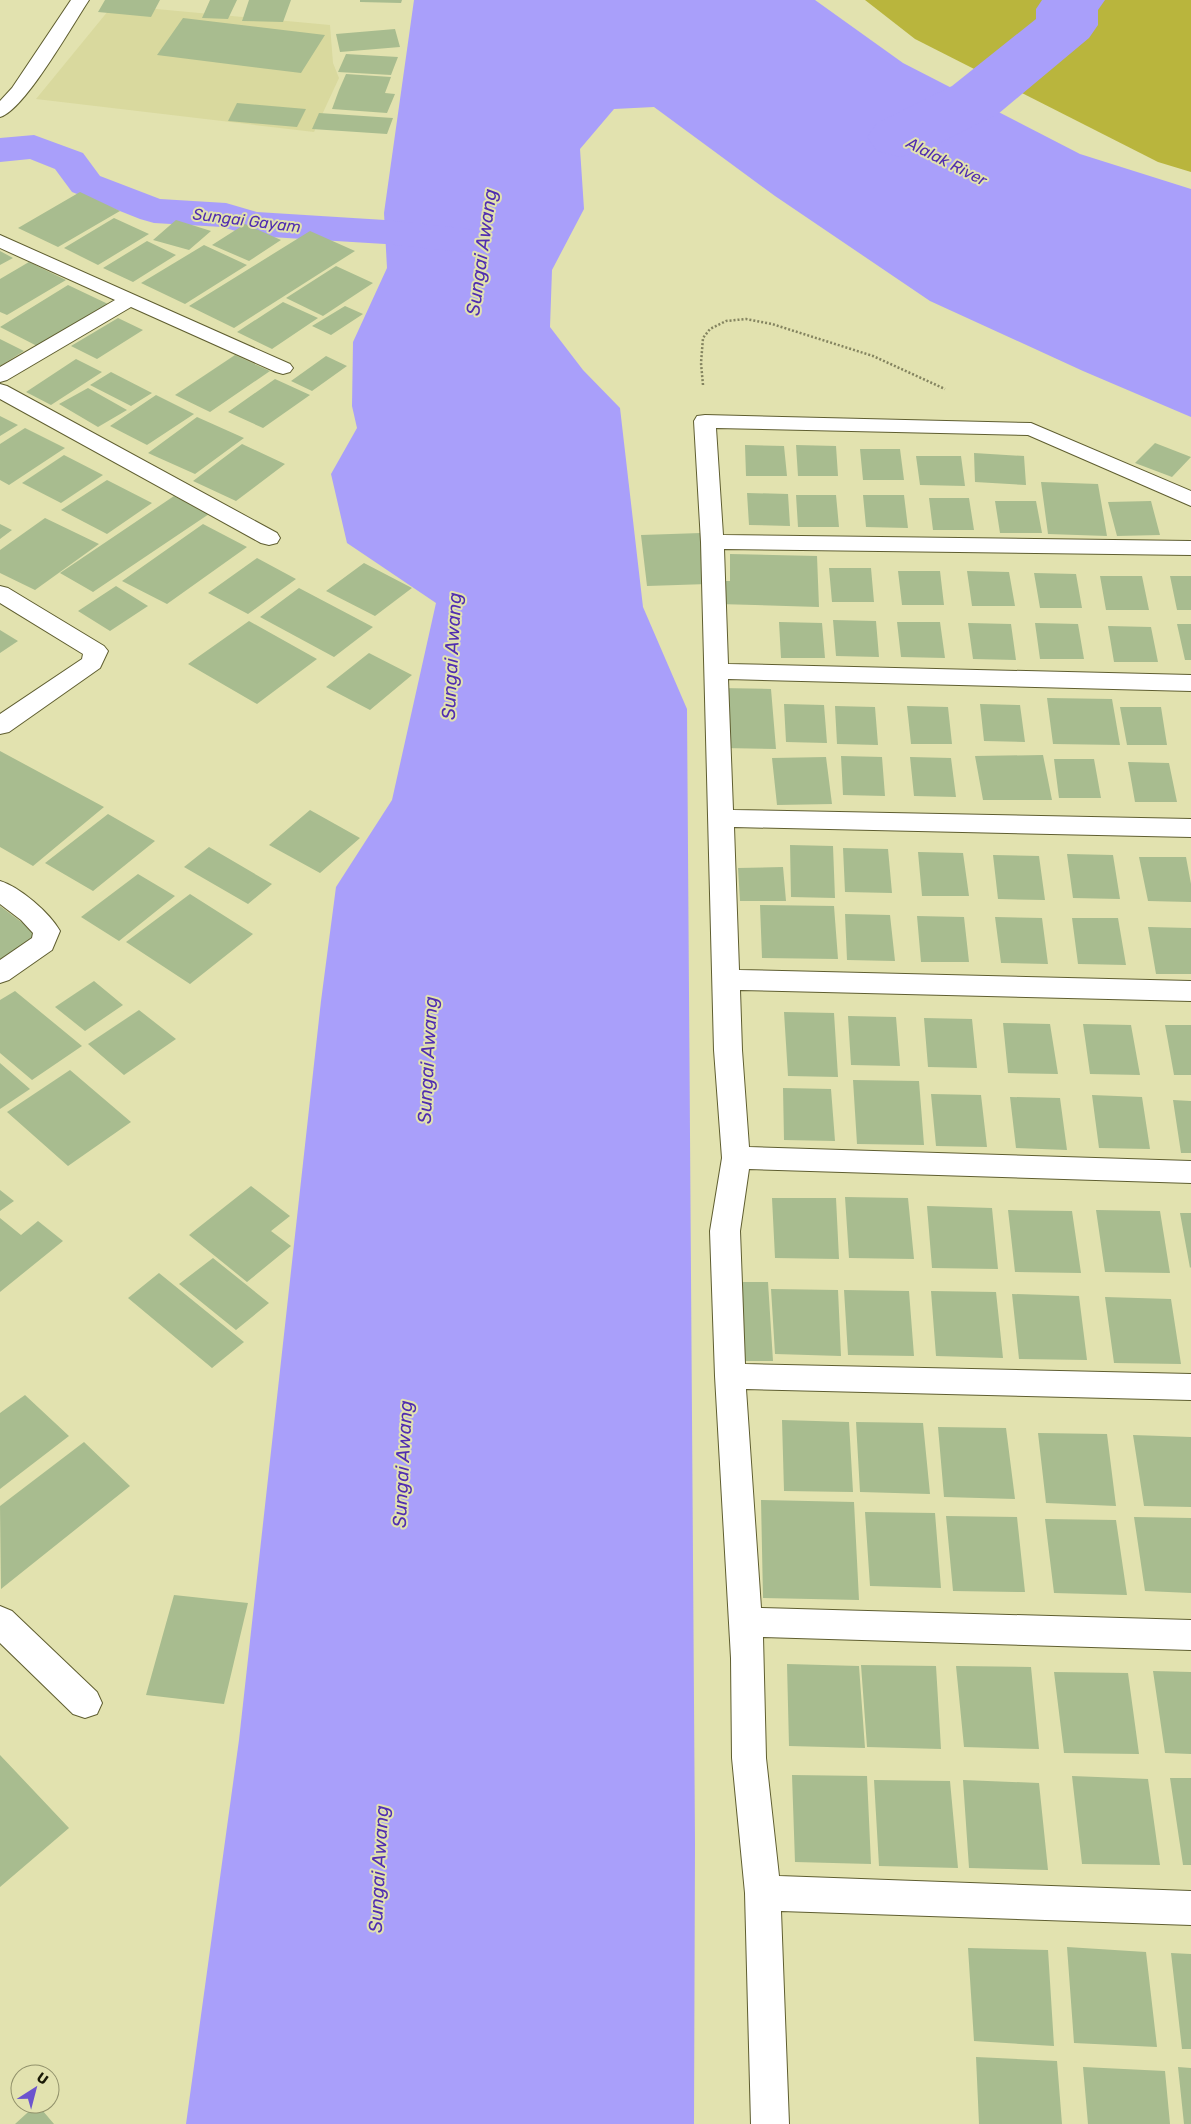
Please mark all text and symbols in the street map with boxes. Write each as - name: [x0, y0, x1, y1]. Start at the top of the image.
- water label: Alalak River: [903, 133, 991, 190]
- water label: Sungai Awang: [461, 187, 502, 317]
- water label: Sungai Gayam: [192, 204, 302, 237]
- water label: Sungai Awang: [437, 592, 466, 720]
- water label: Sungai Awang: [413, 996, 442, 1124]
- water label: Sungai Awang: [388, 1400, 417, 1528]
- water label: Sungai Awang: [364, 1805, 393, 1933]
- north arrow: [10, 2064, 60, 2114]
- text: U: [33, 2069, 51, 2089]

